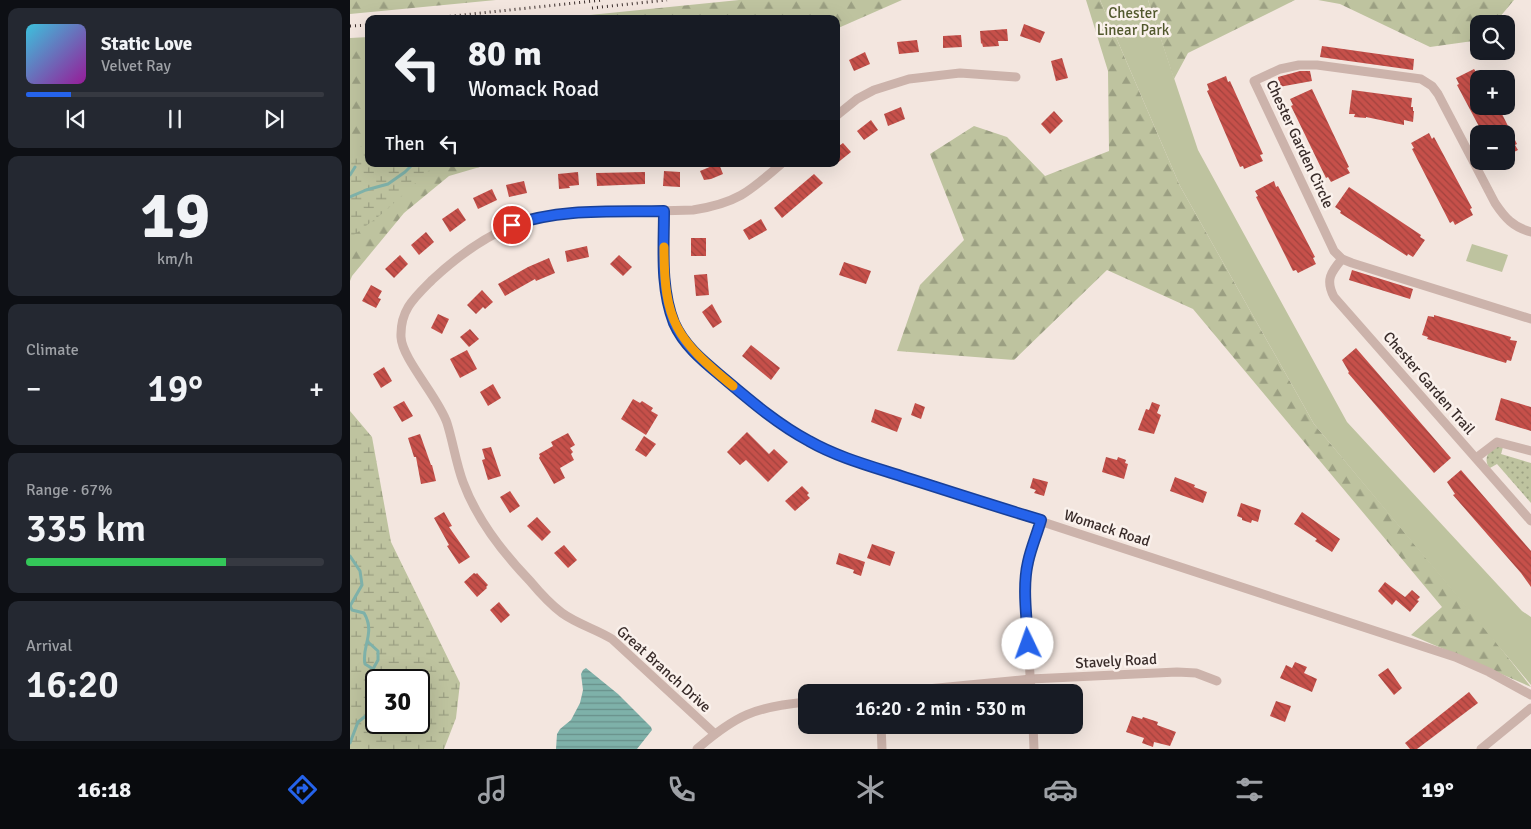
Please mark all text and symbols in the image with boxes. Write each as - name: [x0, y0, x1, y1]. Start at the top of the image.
- park label: Chester Linear Park: [1097, 4, 1170, 39]
- map controls: [1470, 15, 1515, 170]
- button: search: [1470, 15, 1515, 60]
- text: Static Love: [101, 32, 192, 56]
- text: 80 m: [468, 32, 542, 75]
- icon: left: [385, 35, 450, 100]
- text: Velvet Ray: [101, 56, 171, 76]
- button: +: [1470, 70, 1515, 115]
- text: Womack Road: [468, 75, 599, 102]
- street label: Chester Garden Circle: [1262, 77, 1338, 211]
- icon: previous: [62, 105, 90, 133]
- icon: pause: [161, 105, 189, 133]
- icon: next: [260, 105, 288, 133]
- button: −: [1470, 125, 1515, 170]
- icon: left: [435, 130, 463, 158]
- text: Then: [385, 132, 425, 156]
- text: 19: [140, 176, 210, 256]
- pin: [491, 204, 533, 246]
- icon: arrive: [498, 211, 526, 239]
- text: km/h: [157, 249, 193, 269]
- street label: Chester Garden Trail: [1379, 328, 1479, 438]
- text: Climate: [26, 340, 79, 360]
- text: 19°: [147, 365, 203, 412]
- text: −: [26, 372, 41, 406]
- text: +: [309, 372, 324, 406]
- text: Range · 67%: [26, 480, 112, 500]
- text: 335 km: [26, 505, 146, 552]
- street label: Womack Road: [1062, 506, 1152, 550]
- position arrow: [1001, 617, 1053, 669]
- street label: Great Branch Drive: [613, 622, 715, 716]
- text: Arrival: [26, 636, 72, 656]
- street label: Stavely Road: [1075, 650, 1157, 672]
- text: 16:20: [26, 661, 119, 708]
- speed limit sign: 30: [365, 669, 430, 734]
- text: 16:20 · 2 min · 530 m: [855, 697, 1026, 721]
- icon: directions: [285, 772, 320, 807]
- icon: music: [475, 772, 510, 807]
- icon: phone: [664, 772, 699, 807]
- icon: climate: [853, 772, 888, 807]
- icon: car: [1043, 772, 1078, 807]
- icon: filters: [1232, 772, 1267, 807]
- text: 16:18: [77, 776, 131, 803]
- text: 19°: [1421, 776, 1454, 803]

